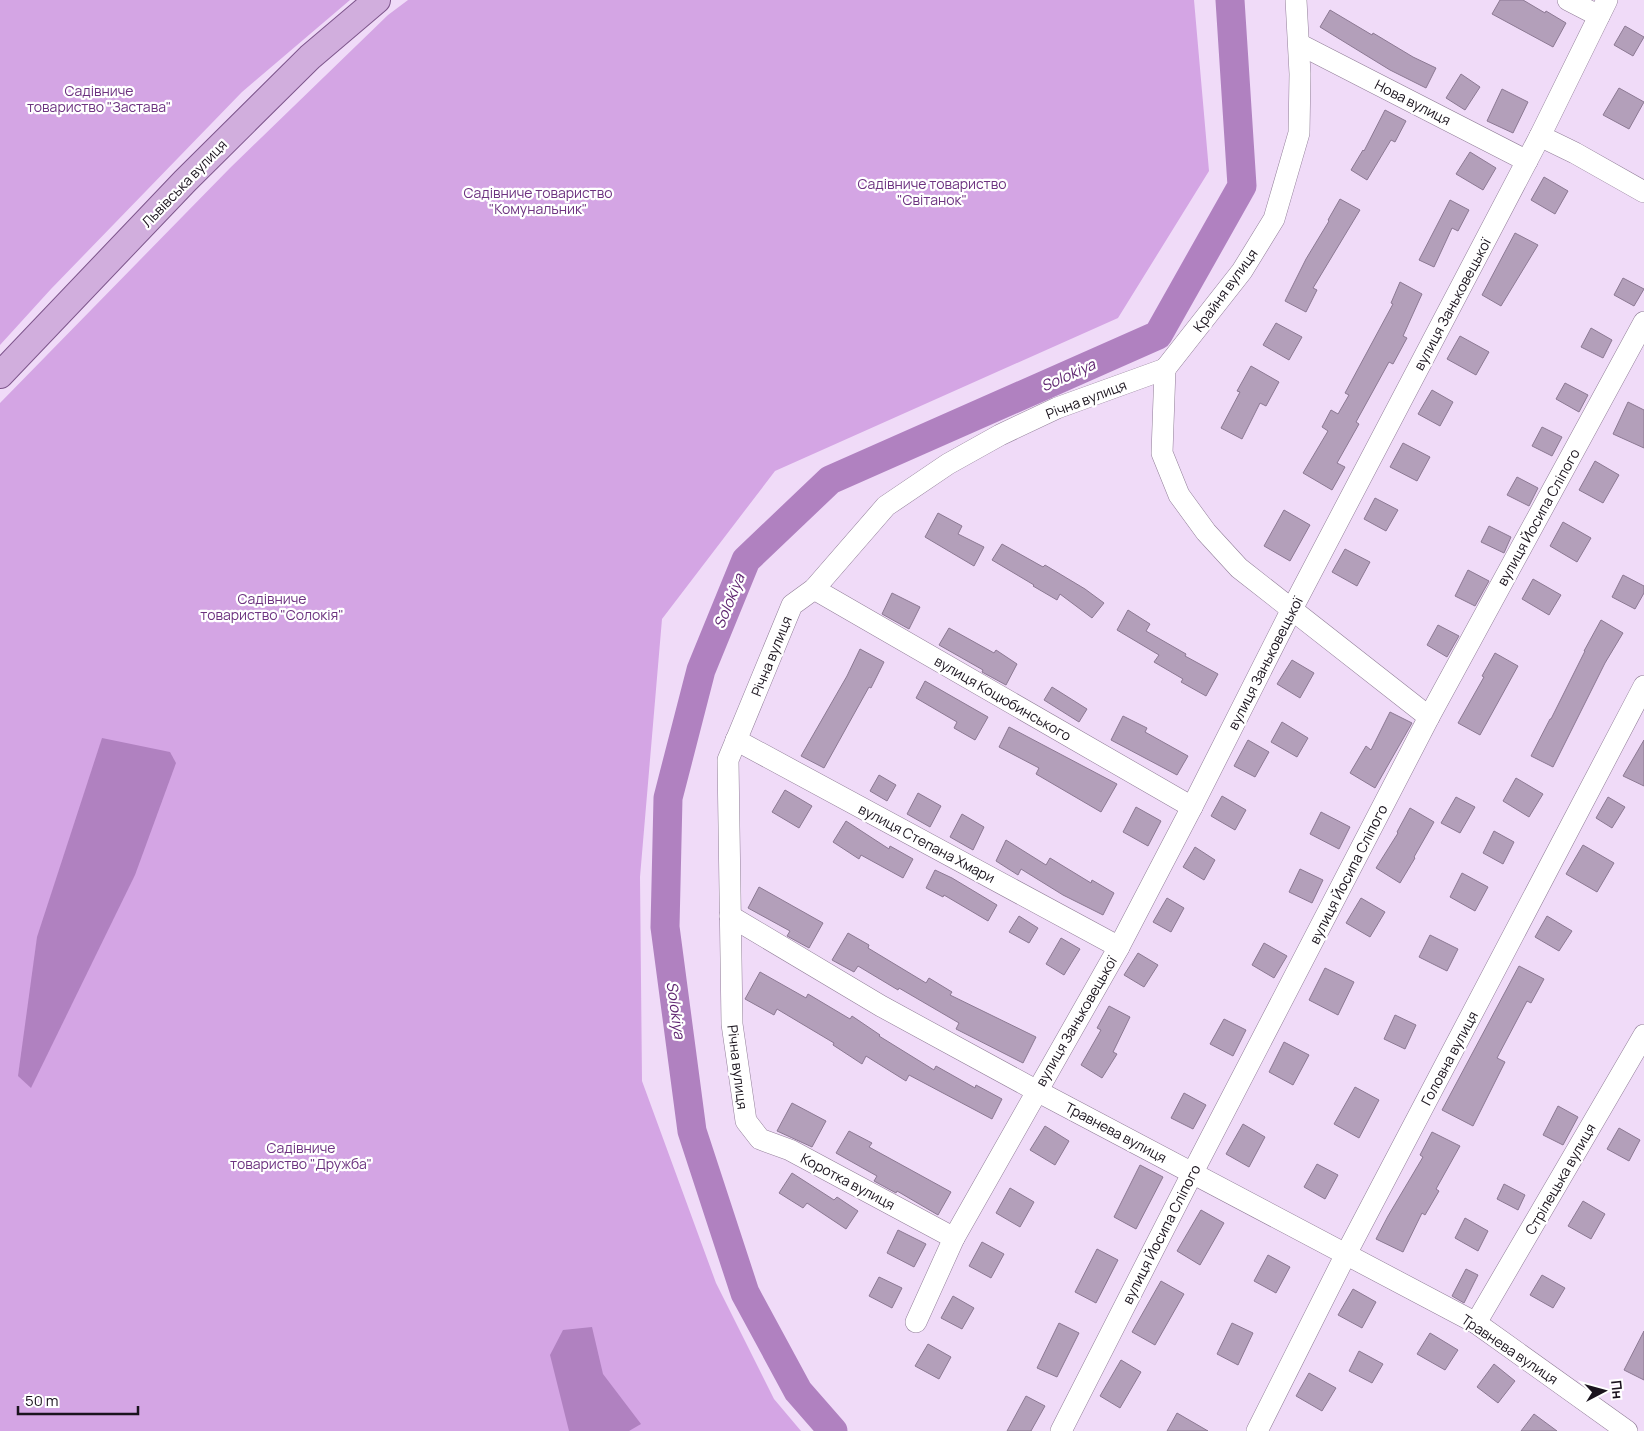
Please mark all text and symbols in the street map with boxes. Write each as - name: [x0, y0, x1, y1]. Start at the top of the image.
- street label: Нова вулиця: [1372, 75, 1454, 129]
- park label: Садівниче товариство "Застава": [27, 81, 171, 116]
- street label: Львівська вулиця: [137, 135, 231, 231]
- park label: Садівниче товариство "Світанок": [858, 174, 1006, 209]
- park label: Садівниче товариство "Комунальник": [464, 183, 612, 218]
- street label: вулиця Заньковецької: [1409, 234, 1495, 373]
- street label: Крайня вулиця: [1188, 245, 1262, 335]
- water label: Solokiya: [1038, 353, 1099, 396]
- street label: Річна вулиця: [1043, 375, 1129, 423]
- street label: вулиця Йосипа Сліпого: [1492, 445, 1584, 589]
- water label: Solokiya: [709, 570, 750, 632]
- park label: Садівниче товариство "Солокія": [200, 589, 344, 624]
- street label: вулиця Заньковецької: [1223, 593, 1307, 733]
- street label: Річна вулиця: [746, 613, 796, 699]
- street label: вулиця Коцюбинського: [931, 651, 1075, 745]
- street label: вулиця Степана Хмари: [855, 799, 999, 887]
- street label: вулиця Йосипа Сліпого: [1305, 801, 1391, 947]
- street label: вулиця Заньковецької: [1031, 952, 1121, 1089]
- water label: Solokiya: [662, 980, 690, 1041]
- street label: Головна вулиця: [1416, 1008, 1482, 1108]
- street label: Річна вулиця: [723, 1024, 753, 1110]
- street label: Травнева вулиця: [1062, 1097, 1170, 1167]
- street label: Стрілецька вулиця: [1520, 1120, 1600, 1238]
- park label: Садівниче товариство "Дружба": [230, 1138, 372, 1173]
- street label: Коротка вулиця: [798, 1148, 898, 1214]
- street label: вулиця Йосипа Сліпого: [1118, 1161, 1204, 1307]
- street label: Травнева вулиця: [1458, 1310, 1562, 1388]
- north arrow: [1579, 1366, 1629, 1416]
- text: Пн: [1607, 1379, 1628, 1400]
- scale bar: [18, 1384, 138, 1416]
- text: 50 m: [25, 1390, 59, 1411]

